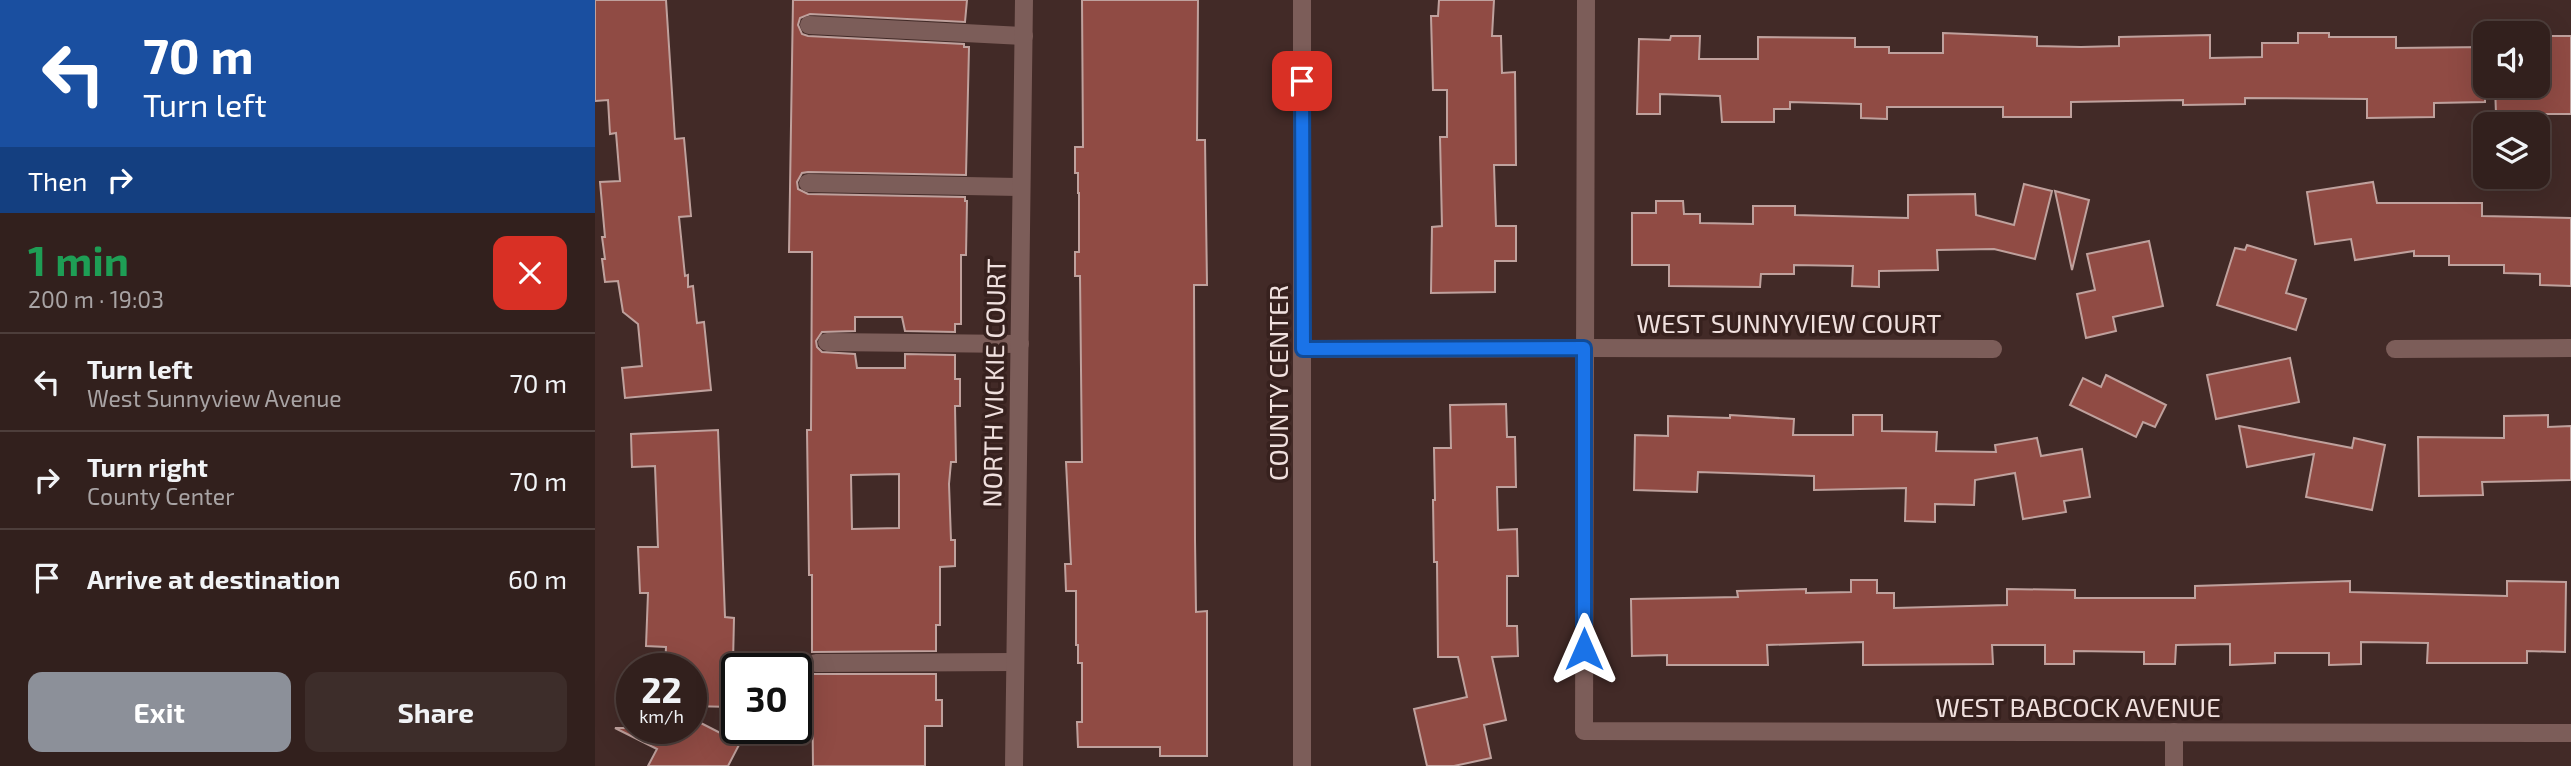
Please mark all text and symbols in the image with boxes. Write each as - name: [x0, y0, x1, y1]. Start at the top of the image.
- map controls: [2473, 21, 2550, 189]
- button: sound: [2473, 21, 2550, 98]
- text: 70 m: [143, 25, 254, 84]
- icon: left: [28, 28, 119, 119]
- pin: [1272, 51, 1332, 111]
- icon: arrive: [1283, 62, 1321, 100]
- text: Turn left: [143, 85, 267, 123]
- button: layers: [2473, 112, 2550, 189]
- icon: right: [101, 161, 139, 199]
- text: Then: [28, 165, 87, 196]
- text: 1 min: [28, 234, 129, 284]
- button: close: [493, 236, 567, 310]
- street label: NORTH VICKIE COURT: [975, 258, 1011, 508]
- text: 200 m · 19:03: [28, 285, 164, 313]
- street label: COUNTY CENTER: [1262, 285, 1293, 481]
- street label: WEST SUNNYVIEW COURT: [1637, 307, 1941, 338]
- text: Turn left: [87, 353, 193, 384]
- icon: left: [28, 363, 66, 401]
- text: 70 m: [509, 367, 567, 398]
- text: West Sunnyview Avenue: [87, 384, 342, 412]
- text: Turn right: [87, 451, 208, 482]
- icon: right: [28, 461, 66, 499]
- text: 70 m: [509, 465, 567, 496]
- text: County Center: [87, 482, 234, 510]
- icon: arrive: [28, 559, 66, 597]
- text: Arrive at destination: [87, 563, 340, 594]
- text: 60 m: [508, 563, 567, 594]
- position arrow: [1547, 612, 1621, 686]
- speed limit sign: 30: [721, 653, 812, 744]
- text: 22: [641, 668, 682, 710]
- button: Exit: [28, 672, 291, 752]
- button: Share: [305, 672, 567, 752]
- street label: WEST BABCOCK AVENUE: [1935, 691, 2221, 722]
- text: km/h: [639, 705, 684, 727]

